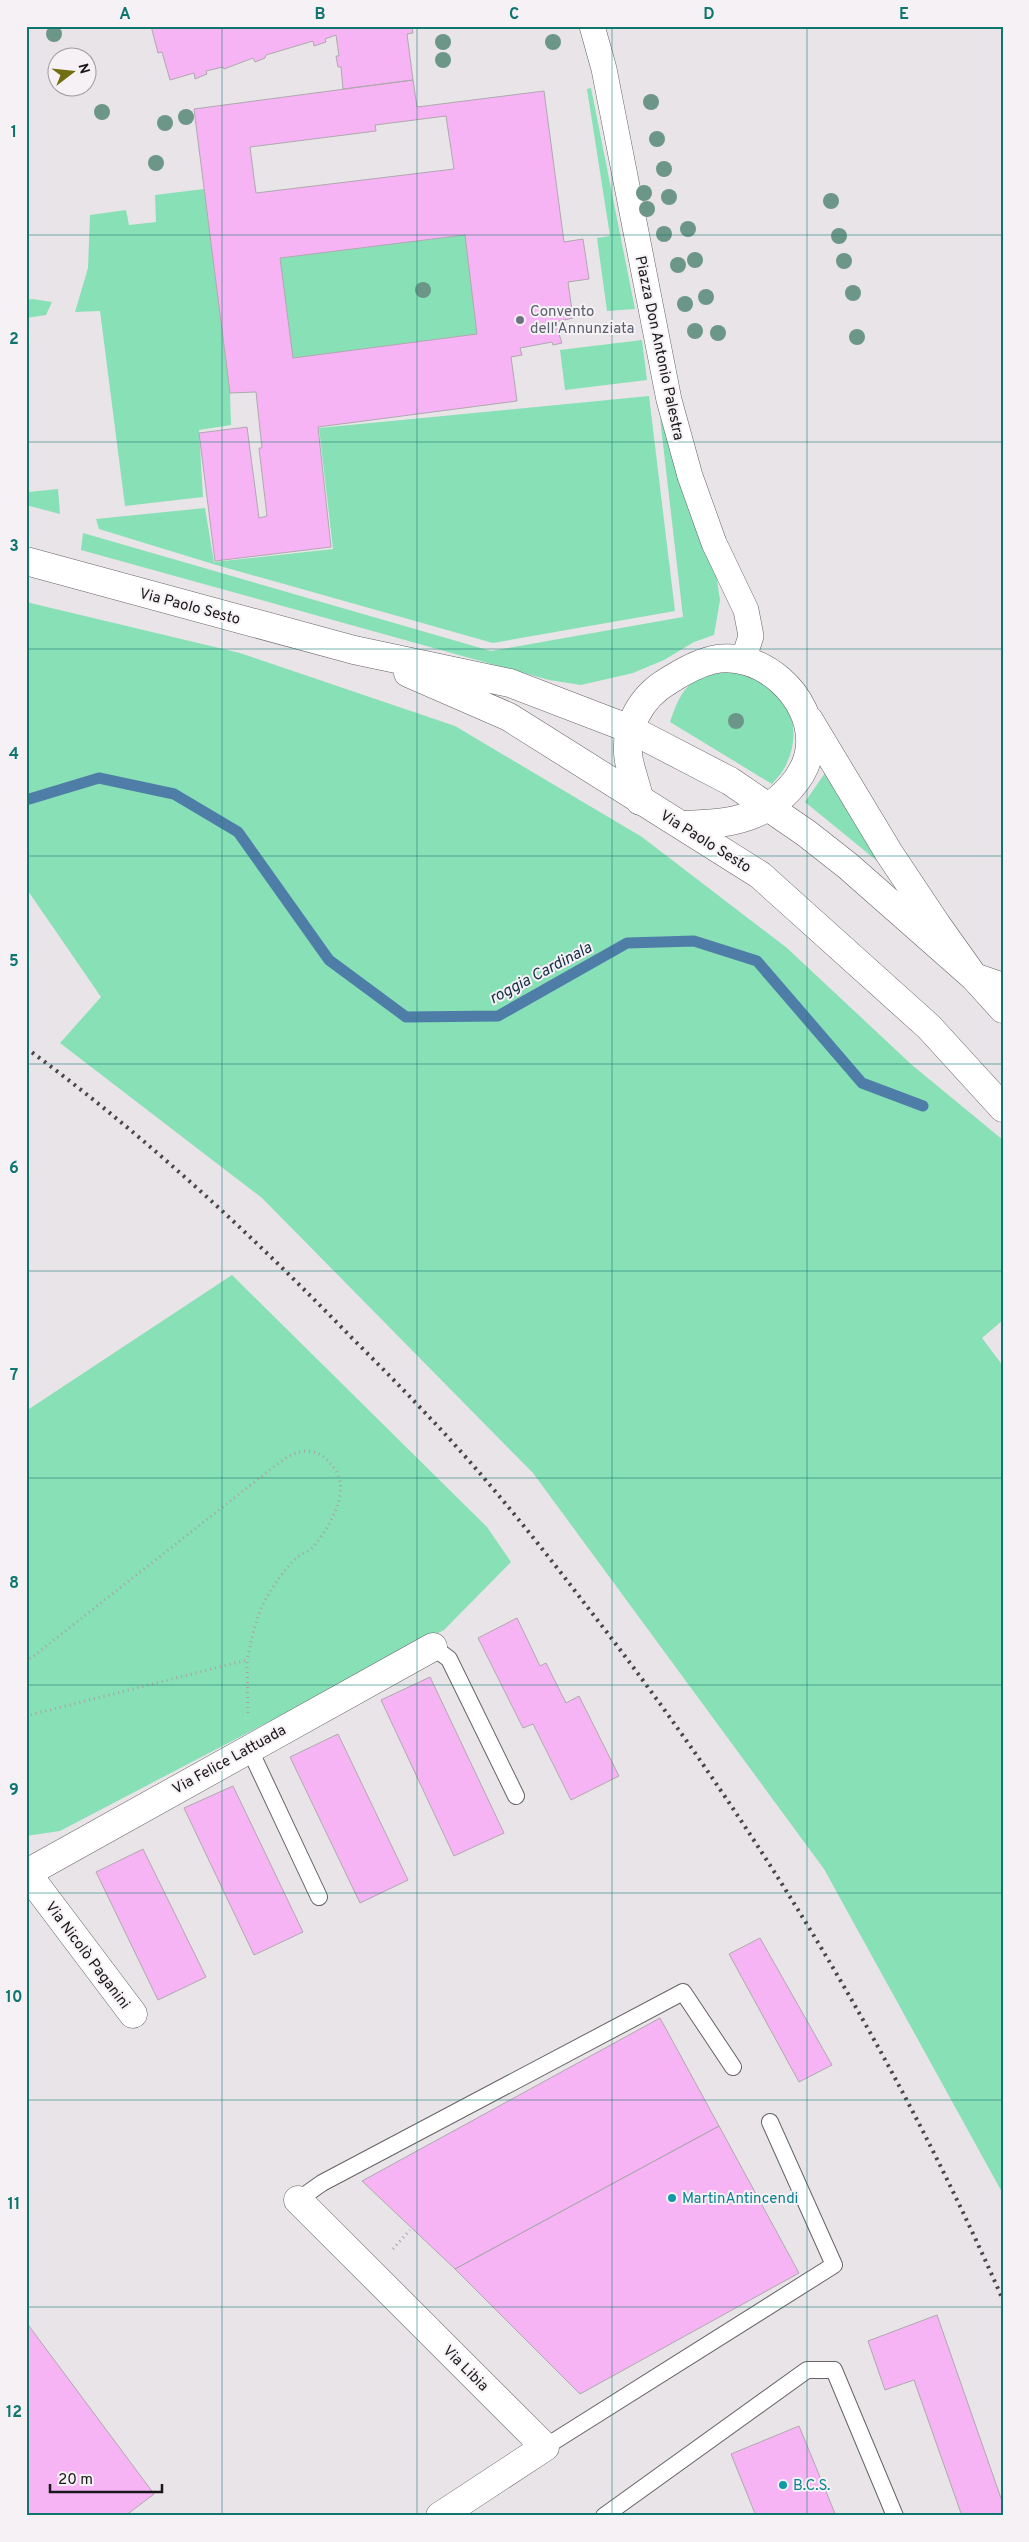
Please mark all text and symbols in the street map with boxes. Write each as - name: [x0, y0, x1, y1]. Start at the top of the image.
- text: A: [119, 5, 131, 25]
- text: B: [314, 5, 326, 25]
- text: C: [509, 5, 519, 25]
- text: D: [703, 5, 715, 25]
- text: E: [899, 5, 909, 25]
- north arrow: [48, 48, 98, 98]
- text: N: [73, 62, 93, 76]
- text: 1: [11, 123, 17, 143]
- street label: Piazza Don Antonio Palestra: [630, 254, 687, 442]
- place label: Convento dell'Annunziata: [530, 303, 634, 339]
- marker: Convento dell'Annunziata: [514, 314, 526, 326]
- text: 2: [9, 330, 19, 350]
- text: 3: [9, 537, 19, 557]
- street label: Via Paolo Sesto: [137, 585, 242, 630]
- text: 4: [9, 745, 19, 765]
- street label: Via Paolo Sesto: [656, 807, 754, 878]
- water label: roggia Cardinala: [486, 938, 596, 1009]
- text: 5: [9, 952, 19, 972]
- text: 6: [9, 1159, 19, 1179]
- text: 7: [10, 1366, 18, 1386]
- text: 8: [9, 1574, 19, 1594]
- street label: Via Felice Lattuada: [170, 1721, 290, 1799]
- text: 9: [9, 1781, 19, 1801]
- street label: Via Nicolò Paganini: [40, 1898, 133, 2013]
- text: 10: [6, 1988, 22, 2008]
- place label: MartinAntincendi: [682, 2190, 798, 2209]
- marker: MartinAntincendi: [666, 2192, 678, 2204]
- text: 11: [8, 2195, 20, 2215]
- street label: Via Libia: [438, 2342, 492, 2396]
- text: 12: [6, 2403, 22, 2423]
- scale bar: [50, 2462, 162, 2494]
- text: 20 m: [58, 2471, 93, 2490]
- place label: B.C.S.: [793, 2477, 831, 2496]
- marker: B.C.S.: [777, 2479, 789, 2491]

